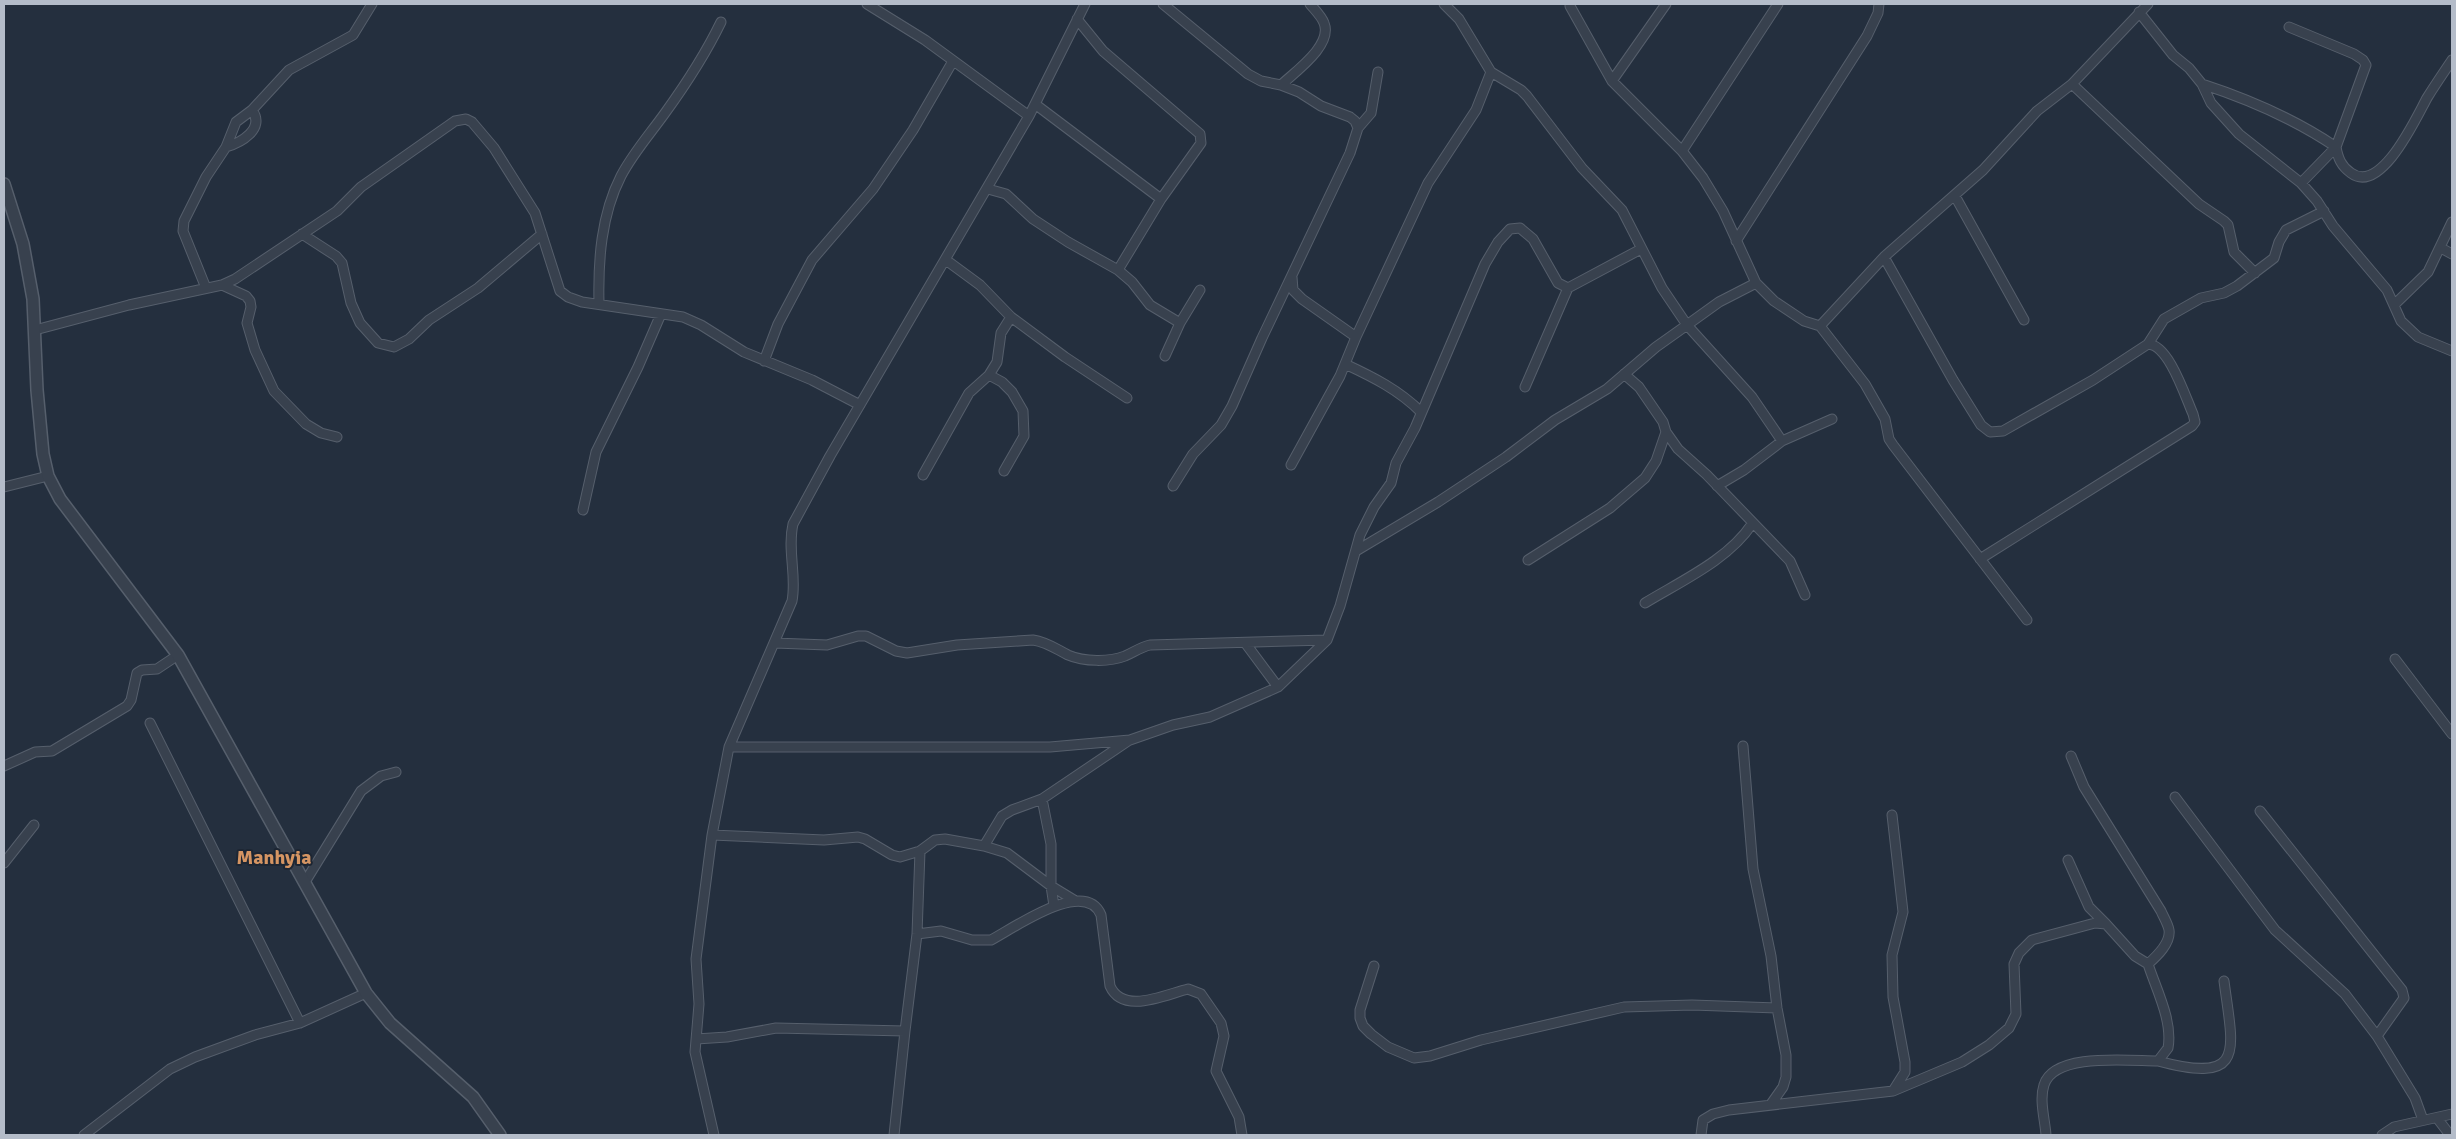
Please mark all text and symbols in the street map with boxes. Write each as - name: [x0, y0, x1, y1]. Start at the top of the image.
- district label: Manhyia: [237, 845, 311, 870]

